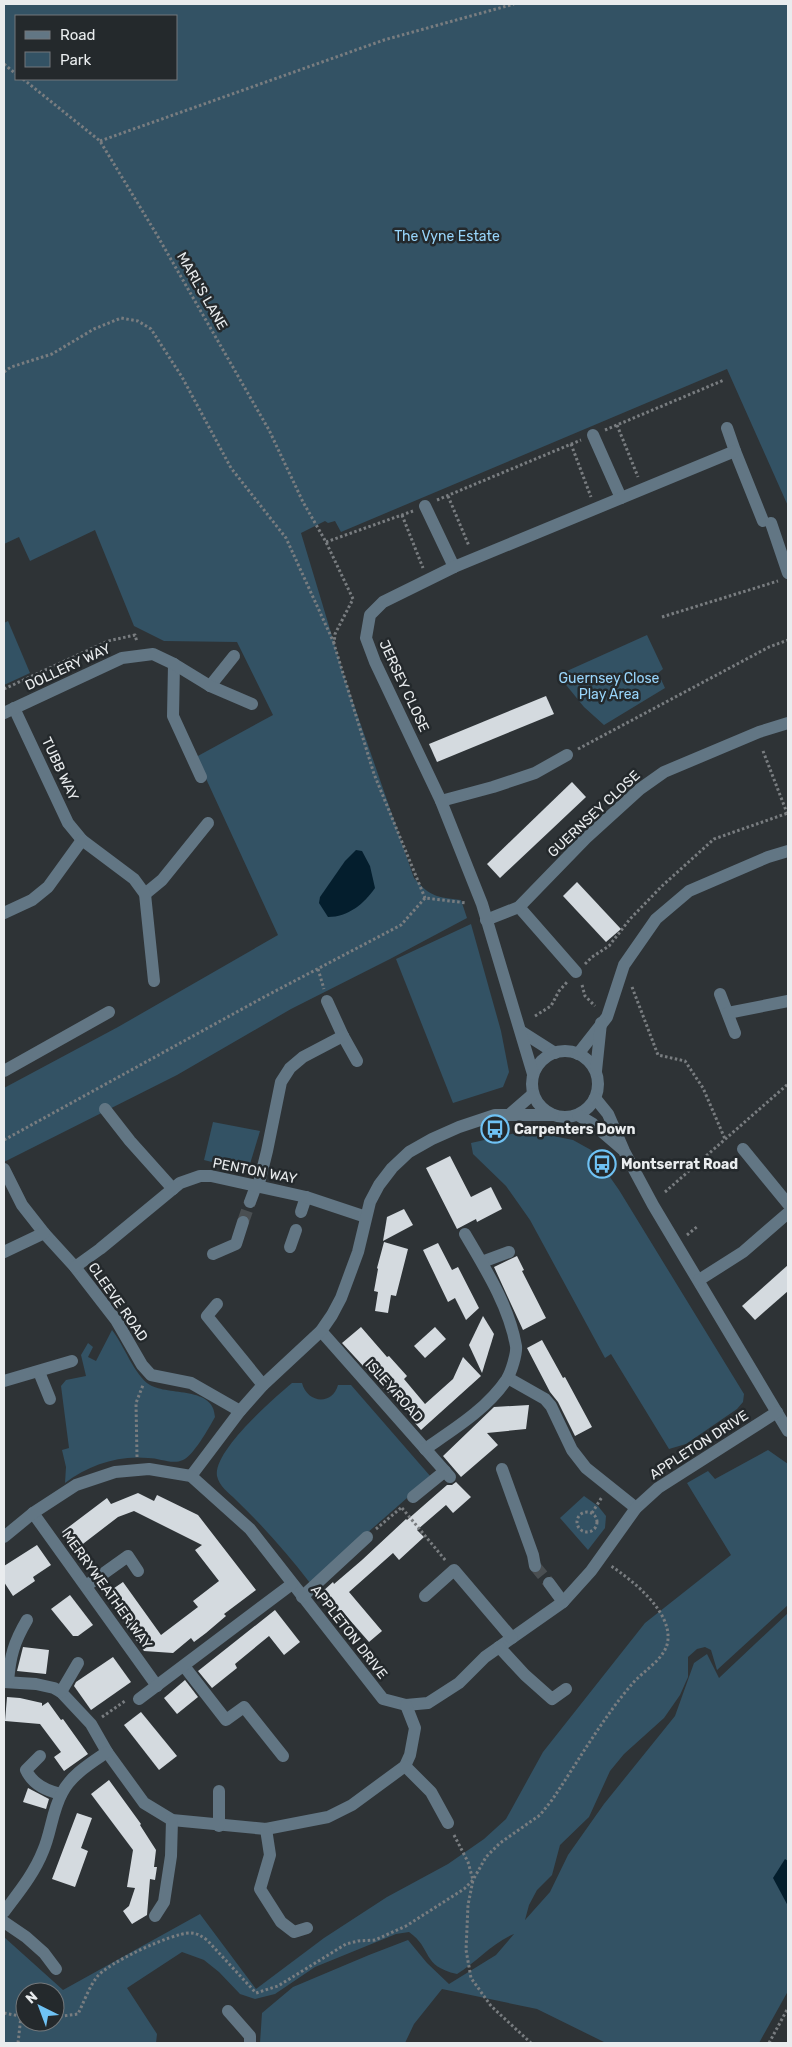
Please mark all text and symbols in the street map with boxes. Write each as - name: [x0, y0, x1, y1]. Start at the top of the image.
- legend: [15, 15, 178, 80]
- text: Road: [60, 26, 96, 44]
- text: Park: [60, 51, 91, 69]
- park label: The Vyne Estate: [394, 228, 500, 245]
- street label: MARL'S LANE: [173, 249, 231, 333]
- street label: JERSEY CLOSE: [375, 637, 433, 735]
- street label: DOLLERY WAY: [23, 640, 113, 694]
- park label: Guernsey Close Play Area: [559, 670, 660, 703]
- street label: TUBB WAY: [38, 735, 82, 803]
- street label: GUERNSEY CLOSE: [544, 767, 644, 861]
- bus stop icon: Carpenters Down: [480, 1114, 510, 1144]
- place label: Carpenters Down: [514, 1121, 636, 1138]
- bus stop icon: Montserrat Road: [587, 1149, 617, 1179]
- street label: PENTON WAY: [211, 1154, 299, 1188]
- place label: Montserrat Road: [621, 1156, 738, 1173]
- street label: CLEEVE ROAD: [84, 1259, 152, 1345]
- street label: ISLEY ROAD: [361, 1356, 427, 1426]
- street label: APPLETON DRIVE: [646, 1407, 752, 1483]
- street label: MERRYWEATHER WAY: [58, 1528, 156, 1652]
- street label: APPLETON DRIVE: [307, 1582, 391, 1682]
- north arrow: [15, 1982, 65, 2032]
- text: N: [22, 1988, 41, 2007]

